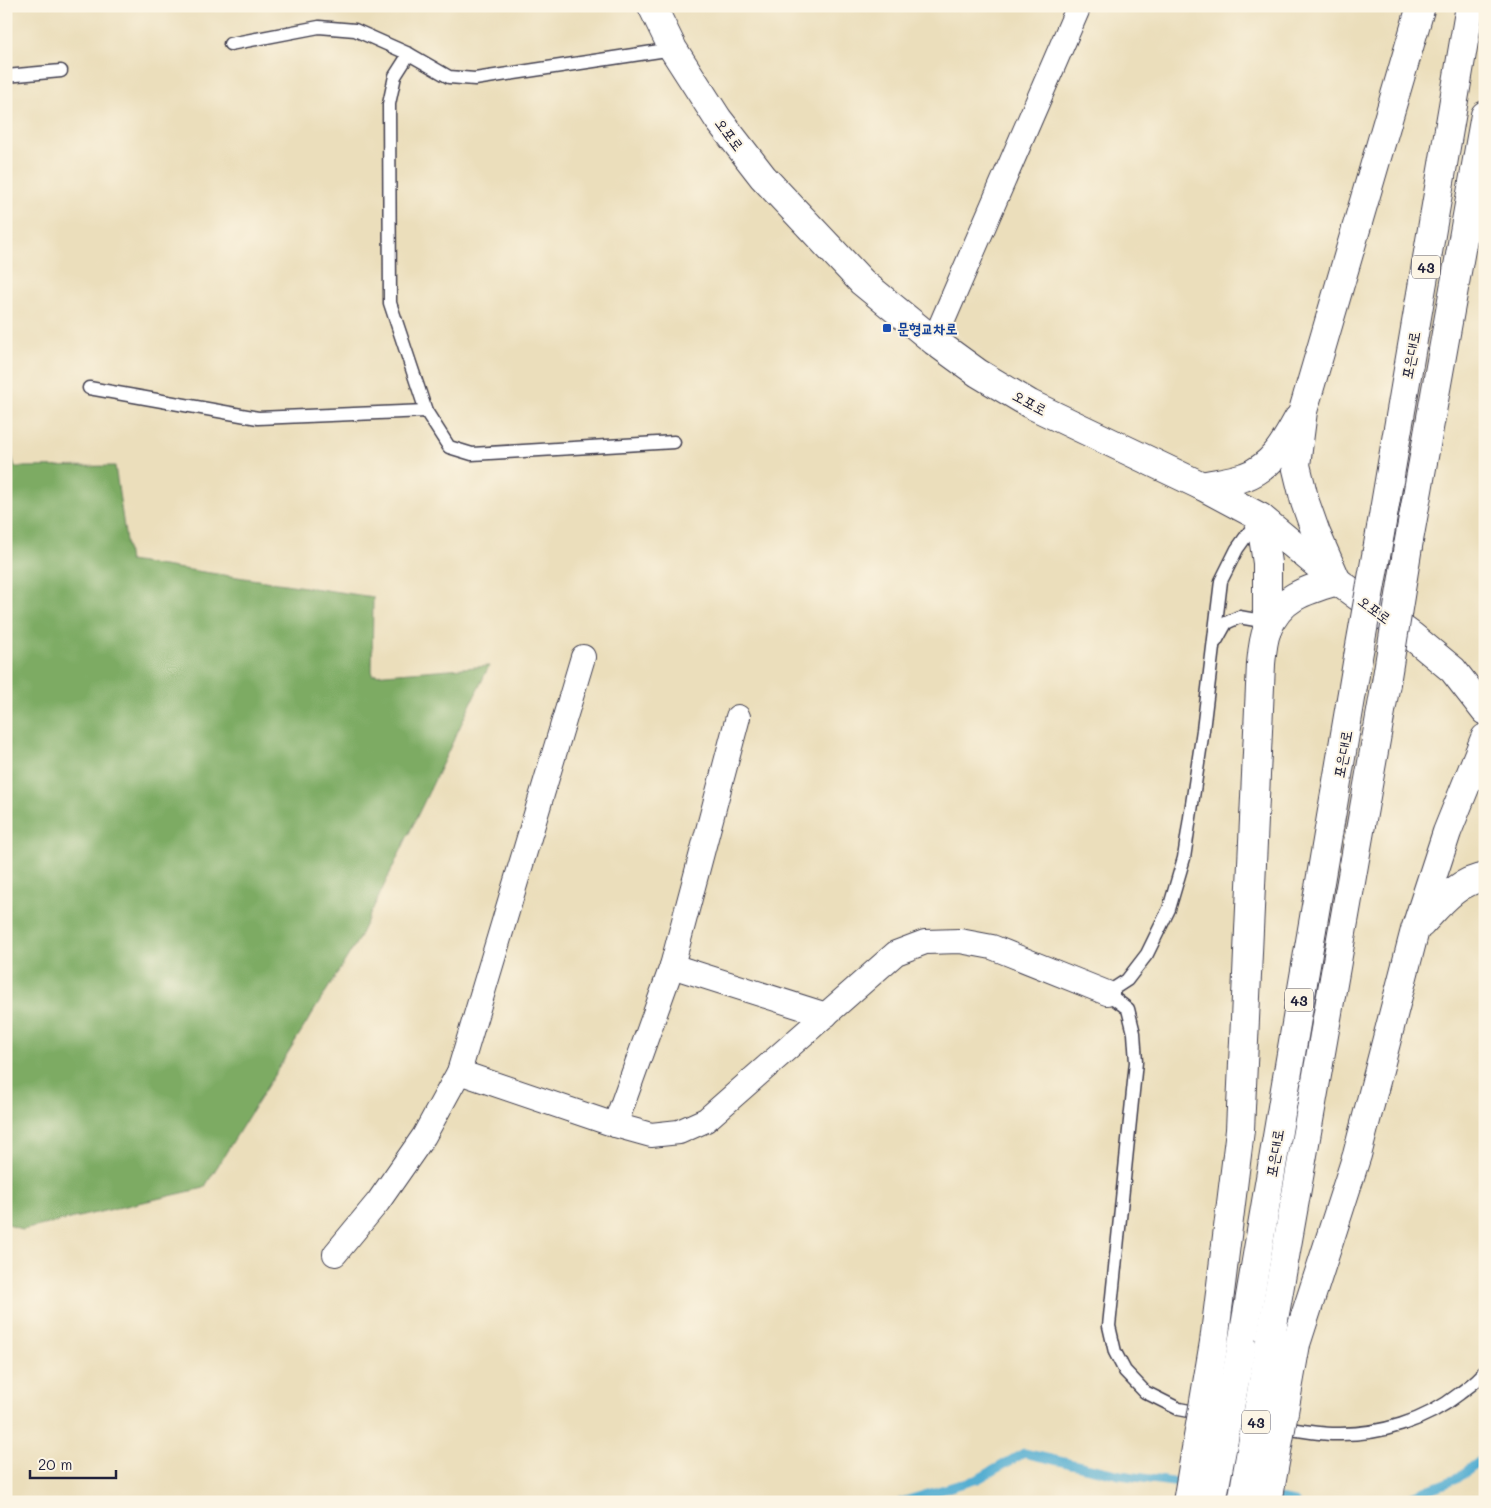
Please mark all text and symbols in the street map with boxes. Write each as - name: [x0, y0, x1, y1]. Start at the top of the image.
- street label: 오포로: [711, 114, 749, 154]
- road number: 43: [1412, 256, 1440, 278]
- place label: 문형교차로: [897, 318, 957, 338]
- marker: 문형교차로: [881, 322, 893, 334]
- street label: 포은대로: [1396, 329, 1424, 381]
- street label: 오포로: [1009, 385, 1051, 419]
- street label: 오포로: [1354, 590, 1396, 628]
- street label: 포은대로: [1328, 728, 1356, 780]
- road number: 43: [1285, 988, 1313, 1012]
- street label: 포은대로: [1260, 1128, 1288, 1178]
- road number: 43: [1242, 1410, 1270, 1434]
- scale bar: [30, 1448, 116, 1480]
- text: 20 m: [38, 1454, 72, 1474]

